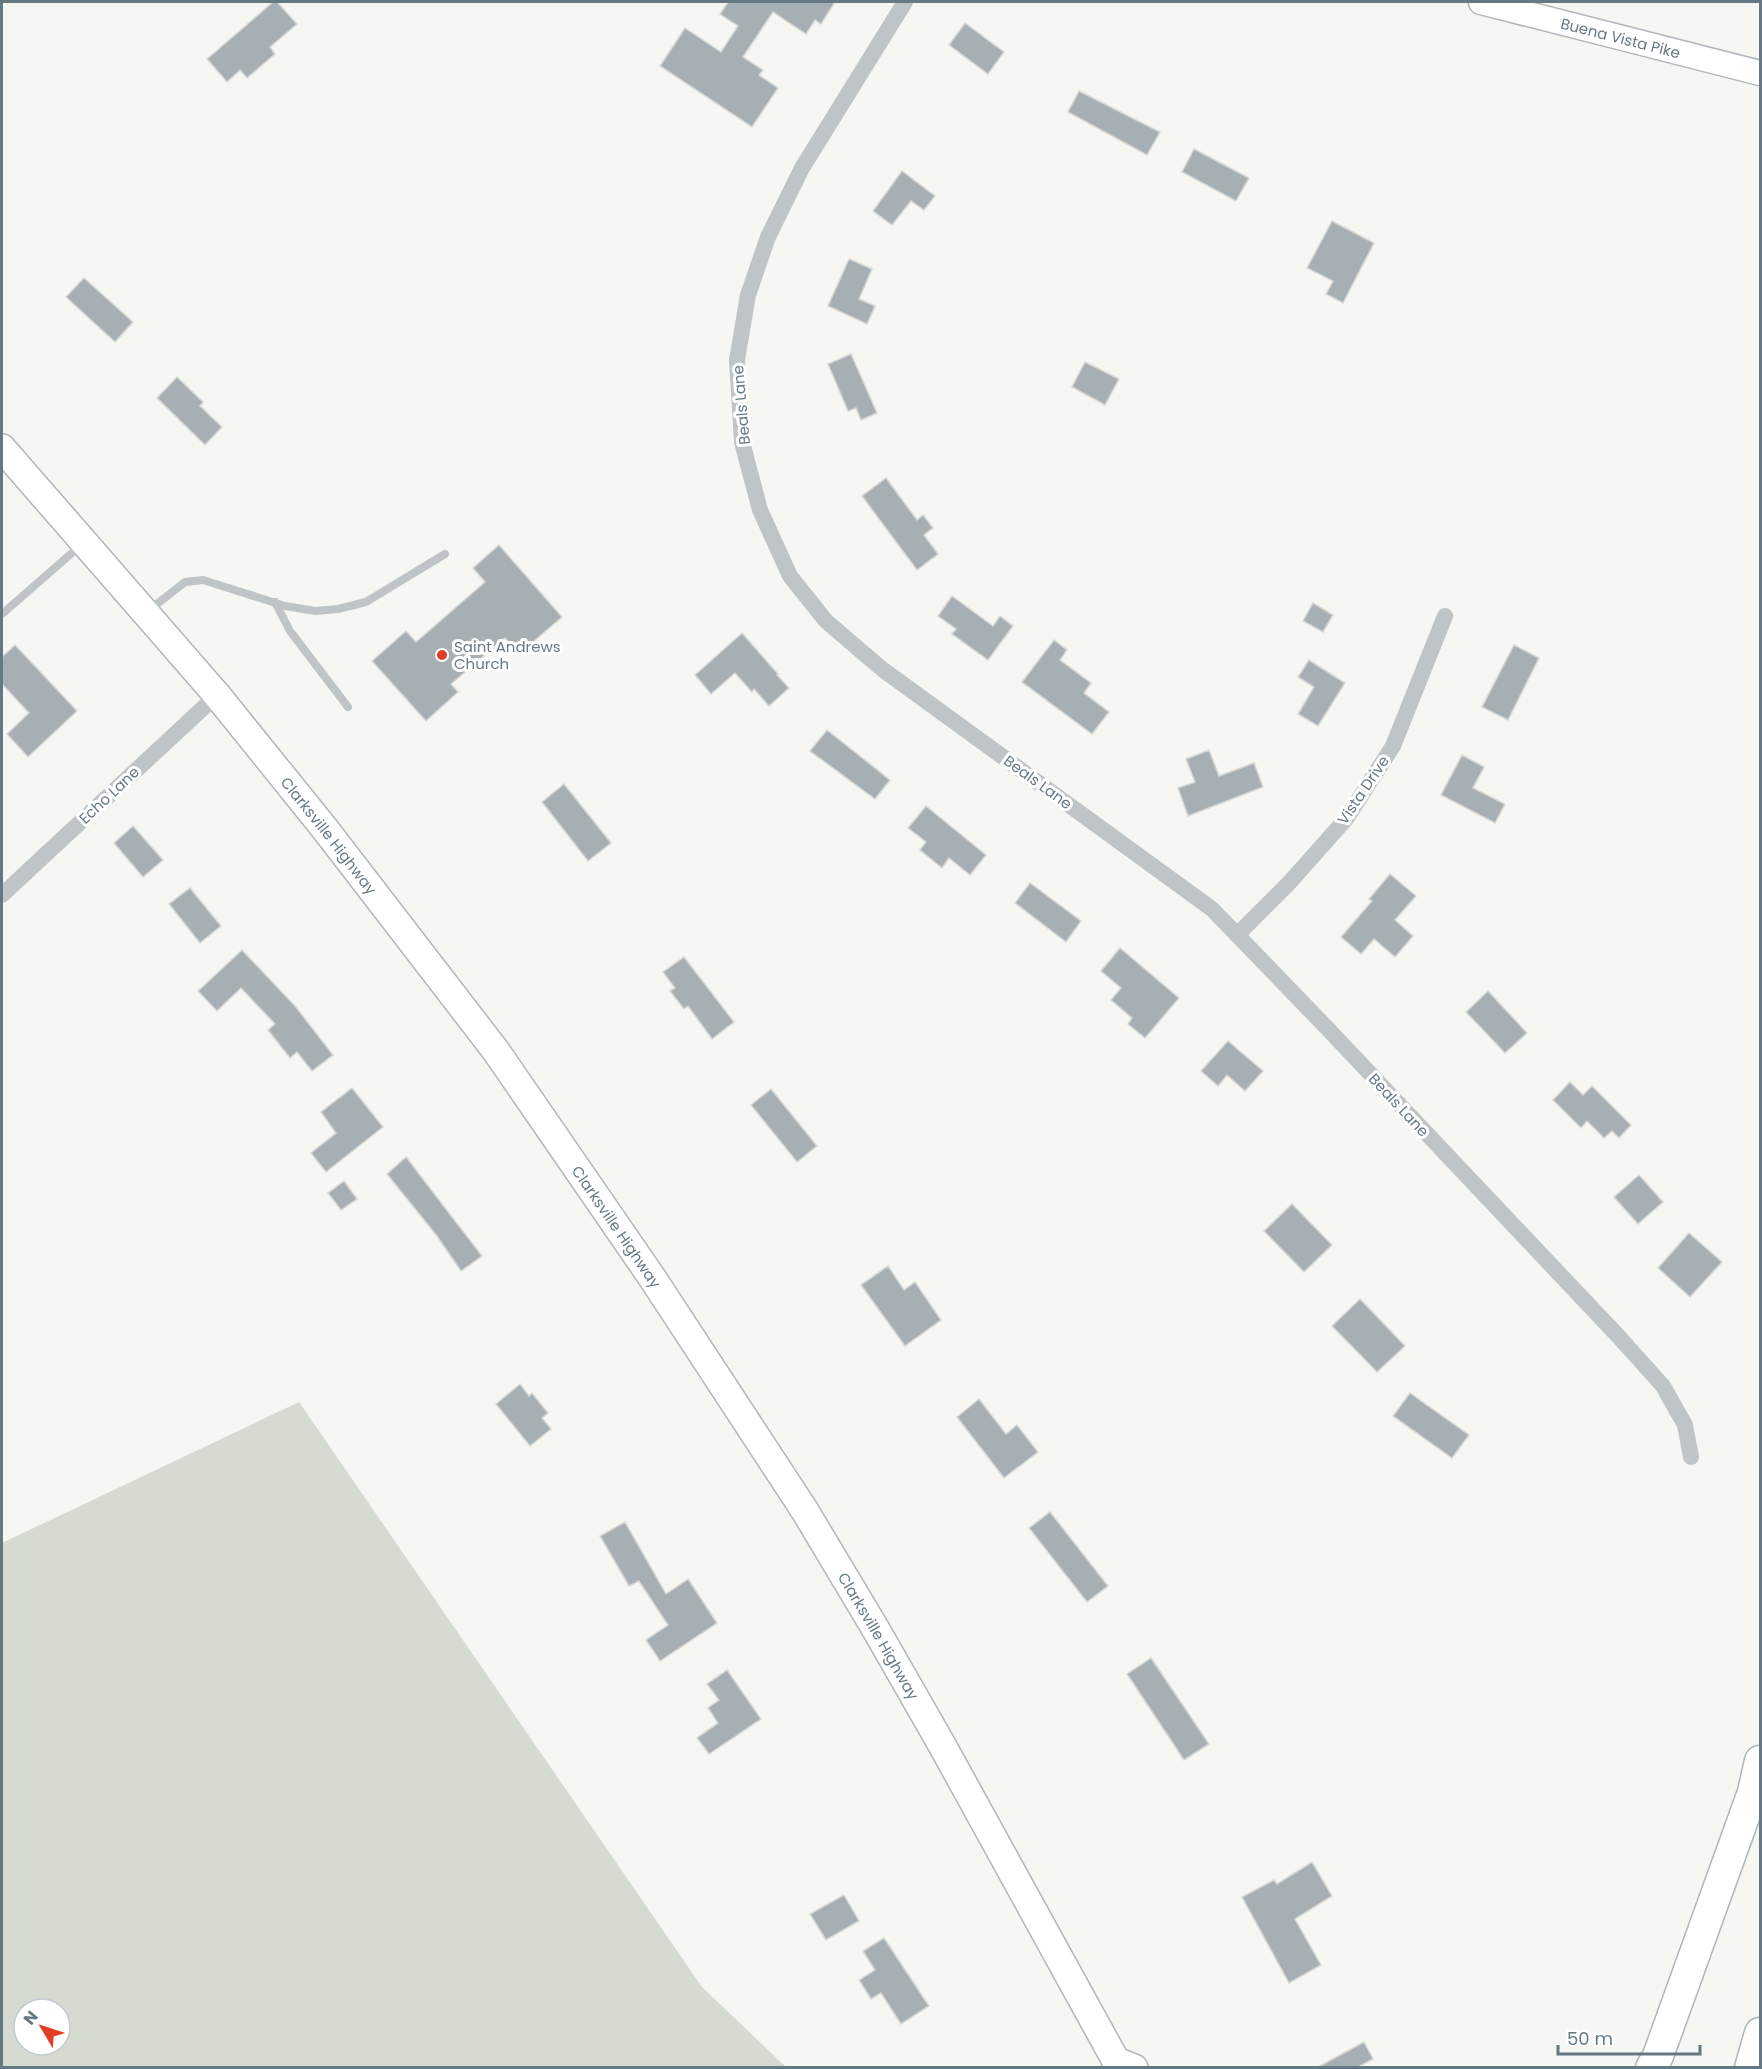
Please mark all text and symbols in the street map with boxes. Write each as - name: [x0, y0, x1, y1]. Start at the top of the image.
- street label: Buena Vista Pike: [1559, 12, 1683, 63]
- street label: Beals Lane: [727, 364, 755, 446]
- place label: Saint Andrews Church: [454, 636, 561, 674]
- marker: Saint Andrews Church: [435, 648, 449, 662]
- street label: Beals Lane: [1000, 750, 1076, 814]
- street label: Vista Drive: [1332, 751, 1394, 829]
- street label: Echo Lane: [74, 762, 144, 828]
- street label: Clarksville Highway: [276, 772, 382, 899]
- street label: Beals Lane: [1364, 1069, 1434, 1141]
- street label: Clarksville Highway: [567, 1161, 667, 1292]
- street label: Clarksville Highway: [833, 1568, 925, 1704]
- north arrow: [12, 1997, 72, 2057]
- text: N: [18, 2006, 43, 2030]
- scale bar: [1558, 2018, 1700, 2056]
- text: 50 m: [1567, 2026, 1613, 2051]

